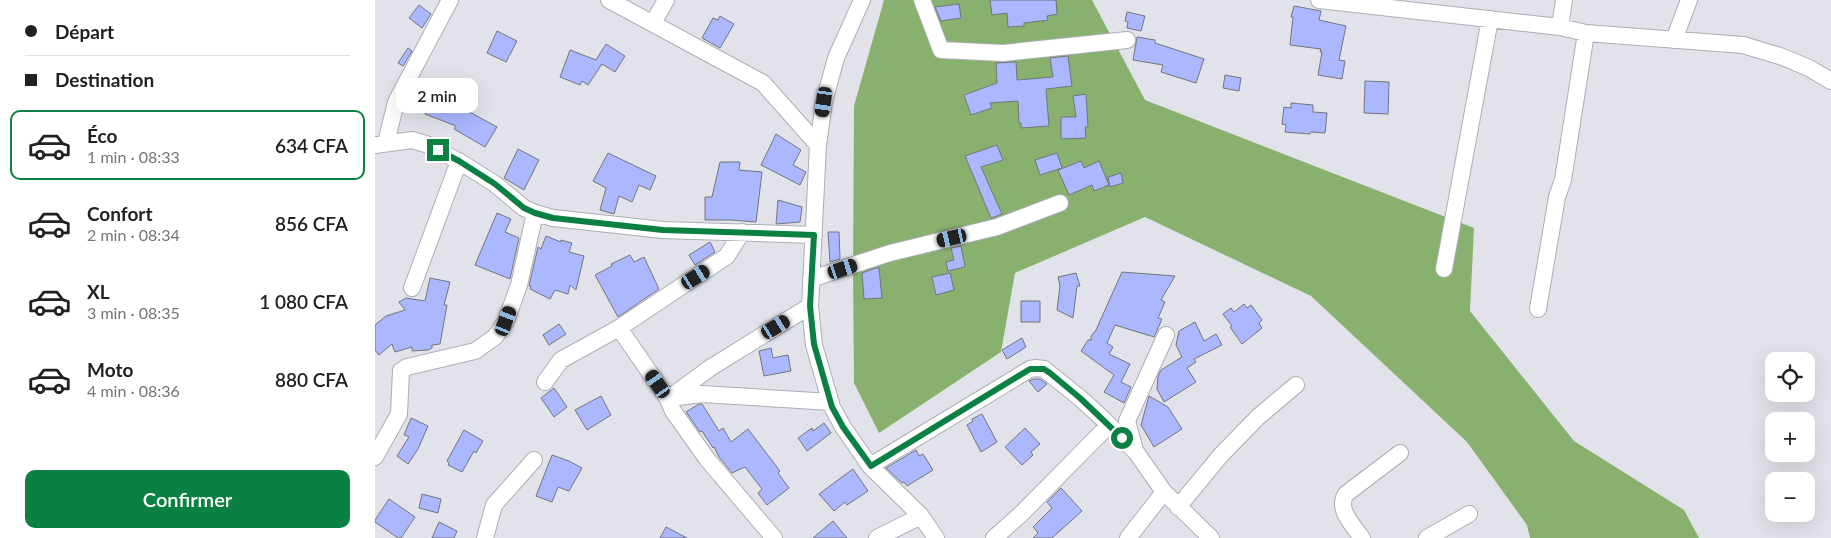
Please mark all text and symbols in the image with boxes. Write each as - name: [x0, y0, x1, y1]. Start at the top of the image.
- text: Départ: [55, 20, 114, 43]
- text: Destination: [55, 68, 154, 91]
- callout: 2 min: [397, 78, 479, 112]
- text: 2 min: [417, 86, 457, 105]
- car: [814, 86, 833, 118]
- icon: car: [27, 123, 72, 168]
- text: Éco: [87, 124, 117, 147]
- text: 634 CFA: [275, 134, 348, 157]
- route end: [427, 139, 449, 161]
- text: 1 min · 08:33: [87, 147, 180, 166]
- icon: car: [27, 201, 72, 246]
- text: Confort: [87, 202, 152, 225]
- text: 856 CFA: [275, 212, 348, 235]
- text: 2 min · 08:34: [87, 225, 180, 244]
- car: [935, 227, 968, 249]
- car: [826, 257, 859, 281]
- car: [679, 263, 712, 291]
- icon: car: [27, 279, 72, 324]
- text: XL: [87, 280, 110, 303]
- text: 1 080 CFA: [259, 290, 348, 313]
- text: 3 min · 08:35: [87, 303, 180, 322]
- car: [493, 304, 518, 338]
- car: [759, 313, 792, 341]
- map controls: [1765, 352, 1815, 522]
- button: locate: [1765, 352, 1815, 402]
- icon: car: [27, 357, 72, 402]
- text: Moto: [87, 358, 133, 381]
- car: [643, 367, 672, 401]
- text: 880 CFA: [275, 368, 348, 391]
- text: 4 min · 08:36: [87, 381, 180, 400]
- button: +: [1765, 412, 1815, 462]
- route start: [1111, 427, 1133, 449]
- button: Confirmer: [25, 470, 350, 528]
- button: −: [1765, 472, 1815, 522]

